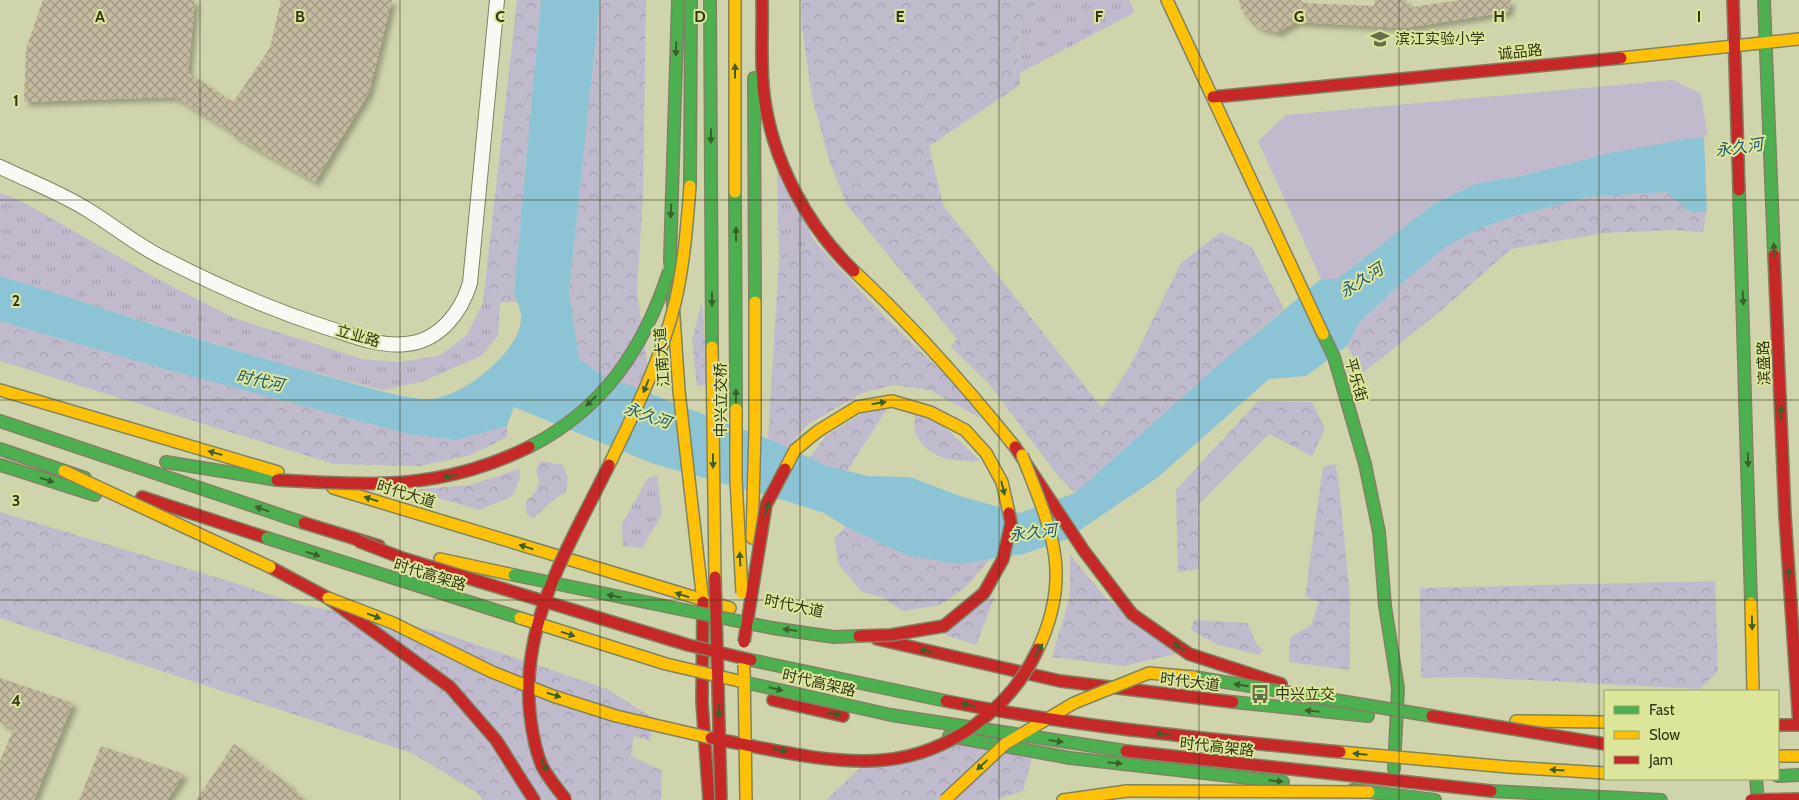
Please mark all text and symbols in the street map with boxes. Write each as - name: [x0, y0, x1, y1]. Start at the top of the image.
- text: A: [95, 7, 105, 26]
- text: B: [295, 7, 305, 26]
- text: C: [495, 7, 505, 26]
- text: D: [694, 7, 706, 26]
- text: E: [895, 7, 905, 26]
- text: F: [1095, 7, 1104, 26]
- text: G: [1294, 7, 1304, 26]
- text: H: [1493, 7, 1505, 26]
- text: I: [1697, 7, 1701, 26]
- school or university icon: 滨江实验小学: [1369, 28, 1391, 50]
- place label: 滨江实验小学: [1395, 30, 1485, 48]
- one-way arrow: [672, 41, 680, 57]
- street label: 诚品路: [1497, 41, 1543, 63]
- one-way arrow: [731, 63, 739, 79]
- text: 1: [13, 91, 19, 110]
- one-way arrow: [707, 128, 715, 144]
- water label: 永久河: [1714, 134, 1767, 160]
- one-way arrow: [667, 203, 675, 219]
- one-way arrow: [732, 226, 740, 242]
- one-way arrow: [1770, 242, 1778, 258]
- water label: 永久河: [1336, 258, 1389, 301]
- one-way arrow: [1740, 290, 1748, 306]
- text: 2: [12, 291, 20, 310]
- one-way arrow: [708, 291, 716, 307]
- street label: 立业路: [334, 321, 382, 351]
- street label: 江南大道: [651, 326, 673, 388]
- street label: 滨盛路: [1754, 340, 1774, 386]
- street label: 平乐街: [1341, 356, 1371, 404]
- street label: 中兴立交桥: [712, 362, 730, 438]
- water label: 时代河: [234, 366, 288, 395]
- one-way arrow: [642, 379, 650, 394]
- one-way arrow: [732, 388, 740, 404]
- one-way arrow: [586, 395, 598, 407]
- water label: 永久河: [622, 399, 676, 433]
- one-way arrow: [871, 399, 887, 407]
- one-way arrow: [1777, 404, 1785, 420]
- one-way arrow: [208, 449, 223, 457]
- one-way arrow: [709, 453, 717, 469]
- one-way arrow: [1745, 453, 1753, 469]
- one-way arrow: [441, 472, 457, 480]
- one-way arrow: [39, 477, 54, 484]
- street label: 时代大道: [375, 477, 437, 511]
- one-way arrow: [999, 480, 1007, 495]
- text: 3: [12, 491, 20, 510]
- one-way arrow: [364, 495, 379, 503]
- one-way arrow: [763, 500, 771, 515]
- one-way arrow: [254, 505, 269, 512]
- water label: 永久河: [1008, 520, 1061, 544]
- one-way arrow: [519, 542, 534, 550]
- one-way arrow: [306, 550, 321, 558]
- one-way arrow: [736, 551, 744, 567]
- street label: 时代高架路: [391, 555, 469, 595]
- one-way arrow: [1785, 567, 1793, 583]
- one-way arrow: [674, 590, 689, 598]
- street label: 时代大道: [763, 591, 825, 621]
- one-way arrow: [605, 592, 621, 600]
- one-way arrow: [366, 613, 381, 620]
- one-way arrow: [1748, 615, 1756, 631]
- one-way arrow: [782, 626, 798, 634]
- one-way arrow: [561, 630, 576, 638]
- one-way arrow: [1172, 642, 1186, 652]
- one-way arrow: [1034, 643, 1043, 657]
- one-way arrow: [919, 646, 935, 654]
- street label: 时代高架路: [780, 666, 858, 700]
- street label: 时代大道: [1159, 669, 1221, 695]
- one-way arrow: [1233, 680, 1249, 688]
- bus stop icon: 中兴立交: [1249, 683, 1271, 705]
- one-way arrow: [768, 685, 783, 693]
- place label: 中兴立交: [1275, 685, 1335, 703]
- legend: [1604, 690, 1779, 780]
- text: 4: [11, 691, 21, 710]
- one-way arrow: [547, 692, 562, 700]
- one-way arrow: [960, 701, 976, 709]
- text: Fast: [1649, 701, 1674, 719]
- one-way arrow: [715, 703, 723, 719]
- one-way arrow: [1304, 707, 1320, 715]
- one-way arrow: [826, 711, 842, 719]
- text: Slow: [1649, 726, 1680, 744]
- one-way arrow: [1155, 730, 1171, 738]
- street label: 时代高架路: [1179, 734, 1255, 760]
- one-way arrow: [1048, 738, 1064, 746]
- one-way arrow: [772, 747, 788, 755]
- one-way arrow: [1351, 749, 1367, 757]
- text: Jam: [1648, 751, 1673, 769]
- one-way arrow: [540, 758, 548, 772]
- one-way arrow: [976, 759, 988, 771]
- one-way arrow: [1107, 759, 1123, 767]
- one-way arrow: [1548, 765, 1564, 773]
- one-way arrow: [1269, 777, 1285, 785]

